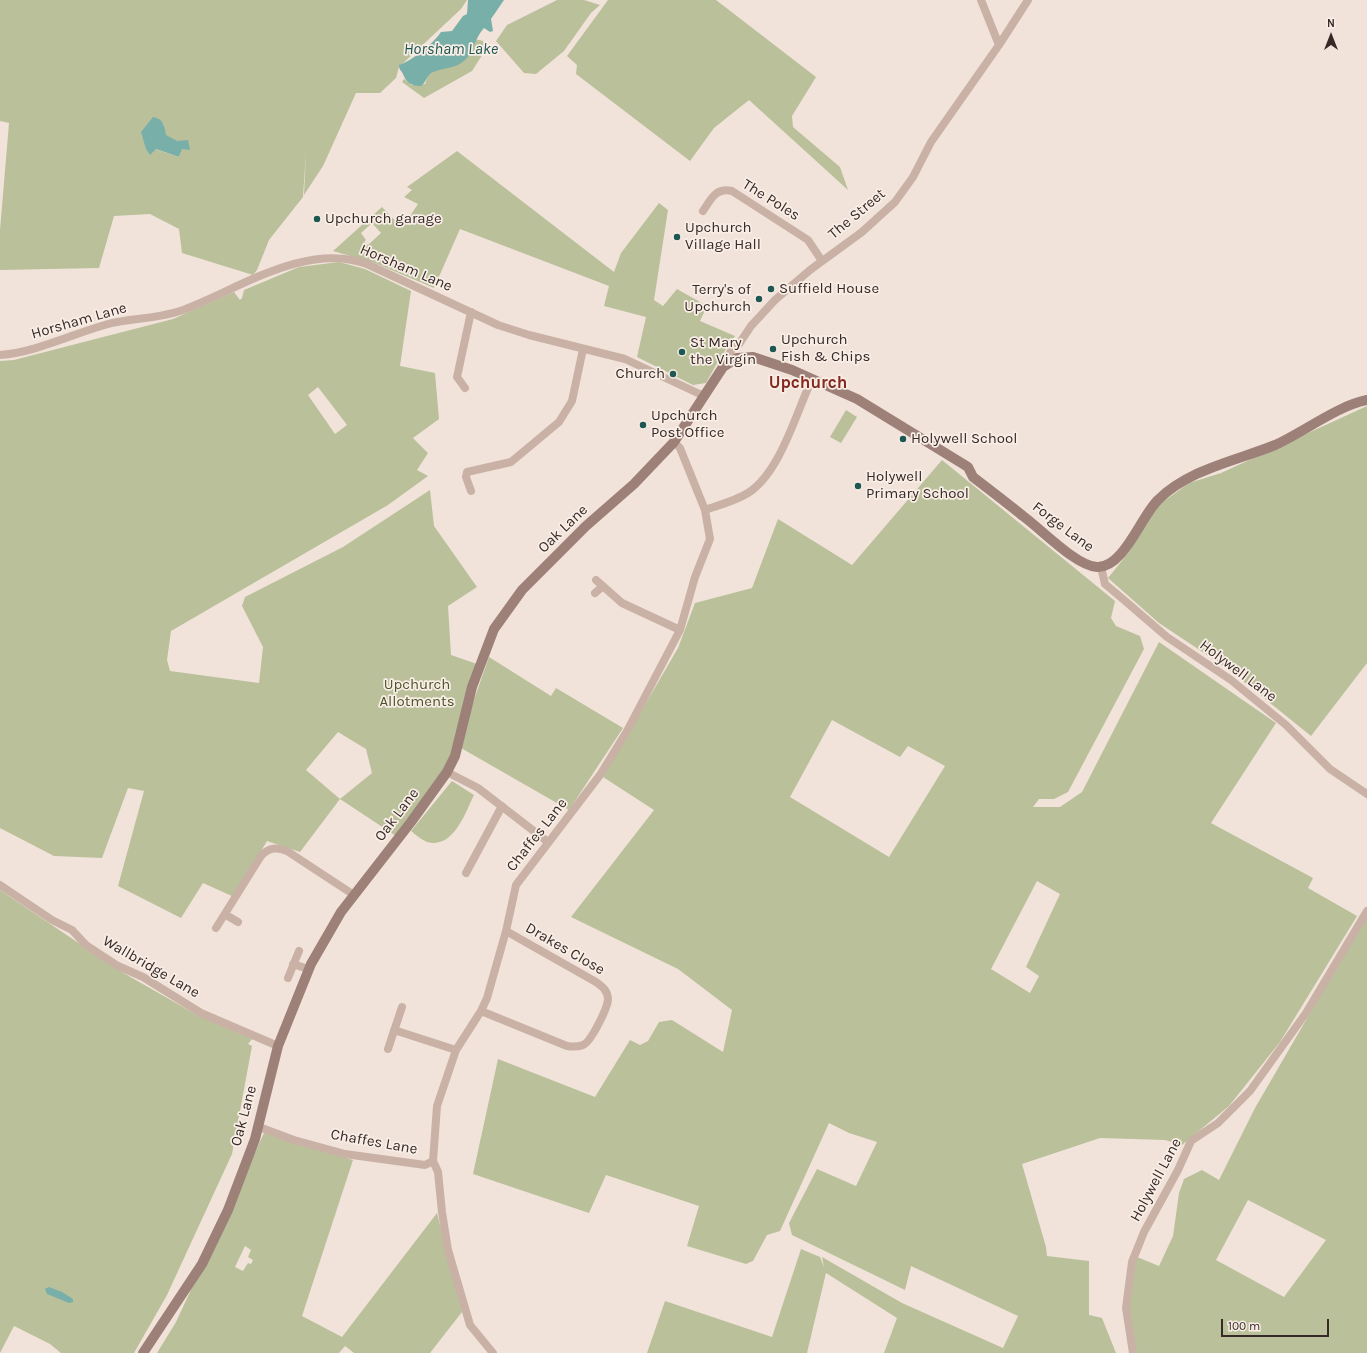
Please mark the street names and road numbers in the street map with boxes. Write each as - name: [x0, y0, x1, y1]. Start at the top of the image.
- street label: The Poles: [739, 175, 803, 225]
- street label: The Street: [825, 185, 889, 243]
- street label: Horsham Lane: [357, 240, 455, 296]
- street label: Horsham Lane: [29, 299, 129, 343]
- street label: Forge Lane: [1029, 498, 1097, 556]
- street label: Oak Lane: [534, 501, 592, 557]
- street label: Holywell Lane: [1196, 636, 1280, 706]
- street label: Oak Lane: [371, 785, 423, 845]
- street label: Chaffes Lane: [503, 795, 571, 875]
- street label: Drakes Close: [522, 919, 608, 979]
- street label: Wallbridge Lane: [99, 932, 203, 1002]
- street label: Oak Lane: [227, 1084, 261, 1148]
- street label: Chaffes Lane: [329, 1126, 419, 1158]
- street label: Holywell Lane: [1126, 1135, 1186, 1225]

